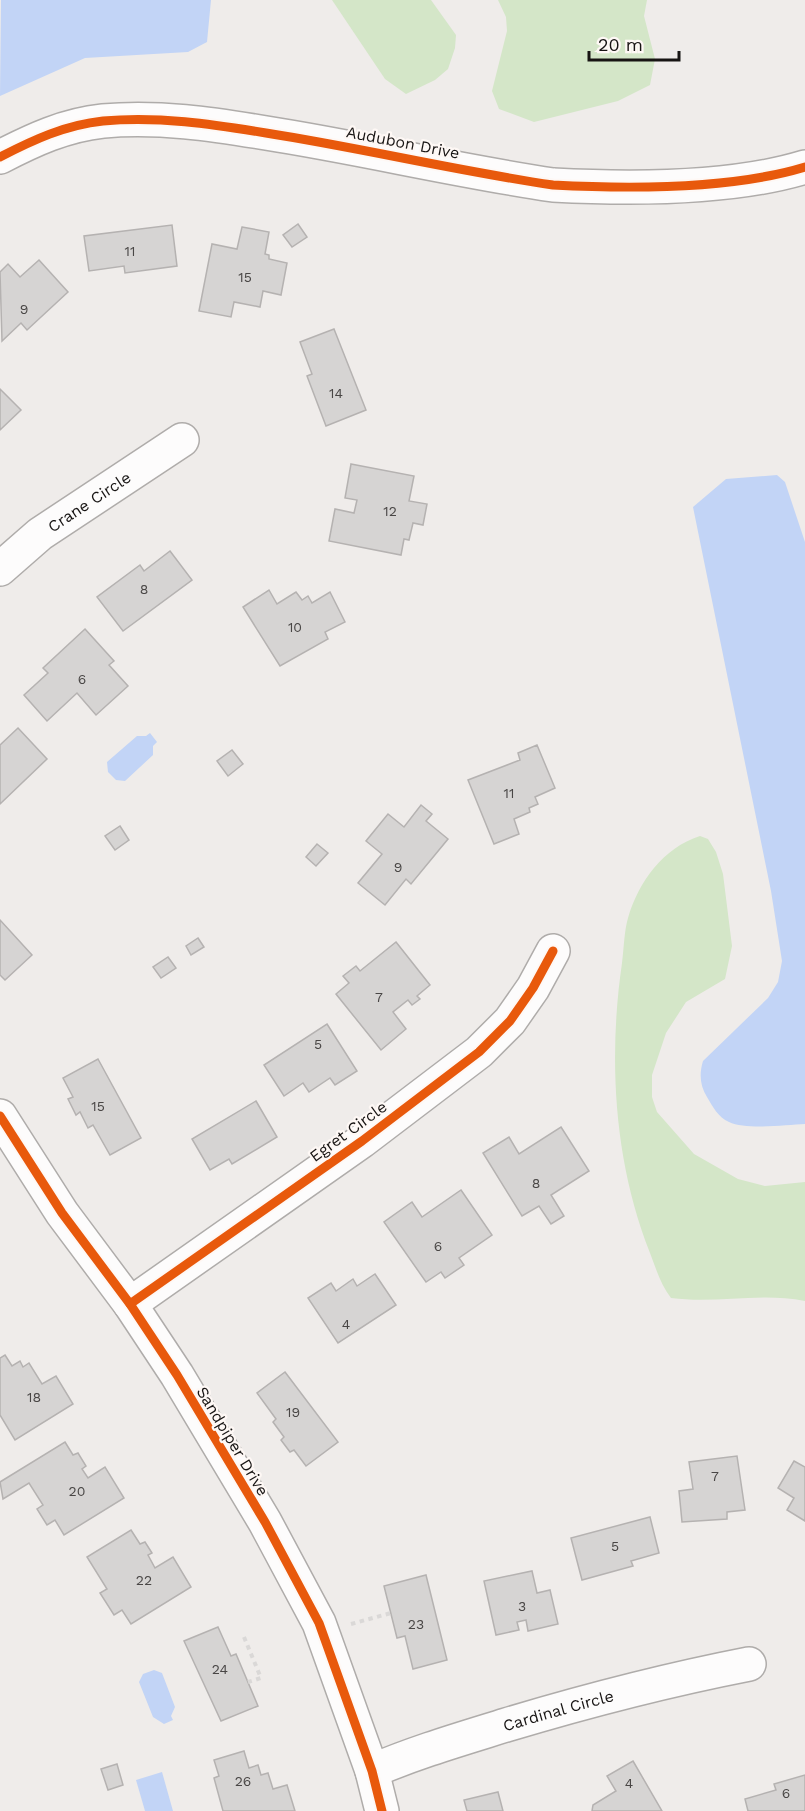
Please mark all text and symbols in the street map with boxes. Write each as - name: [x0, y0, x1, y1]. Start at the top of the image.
- scale bar: [589, 24, 679, 62]
- text: 20 m: [598, 34, 643, 55]
- street label: Audubon Drive: [345, 122, 461, 163]
- house number: 11: [125, 243, 135, 259]
- house number: 15: [238, 269, 252, 285]
- house number: 9: [20, 301, 28, 317]
- house number: 14: [329, 385, 343, 401]
- street label: Crane Circle: [44, 468, 134, 536]
- house number: 12: [383, 503, 397, 519]
- house number: 8: [140, 581, 148, 597]
- house number: 10: [288, 619, 302, 635]
- house number: 6: [78, 671, 86, 687]
- house number: 11: [504, 785, 514, 801]
- house number: 9: [394, 859, 402, 875]
- house number: 7: [375, 989, 383, 1005]
- house number: 5: [314, 1036, 322, 1052]
- street label: Egret Circle: [306, 1097, 391, 1166]
- house number: 15: [91, 1098, 105, 1114]
- house number: 8: [532, 1175, 540, 1191]
- house number: 6: [434, 1238, 442, 1254]
- house number: 4: [342, 1316, 350, 1332]
- street label: Sandpiper Drive: [192, 1383, 273, 1499]
- house number: 18: [27, 1389, 41, 1405]
- house number: 19: [286, 1404, 300, 1420]
- house number: 7: [711, 1468, 719, 1484]
- house number: 20: [69, 1483, 85, 1499]
- house number: 5: [611, 1538, 619, 1554]
- house number: 22: [136, 1572, 152, 1588]
- house number: 3: [518, 1598, 526, 1614]
- house number: 23: [408, 1616, 424, 1632]
- house number: 24: [212, 1661, 228, 1677]
- street label: Cardinal Circle: [501, 1686, 616, 1735]
- house number: 26: [235, 1773, 251, 1789]
- house number: 4: [625, 1775, 633, 1791]
- house number: 6: [782, 1785, 790, 1801]

